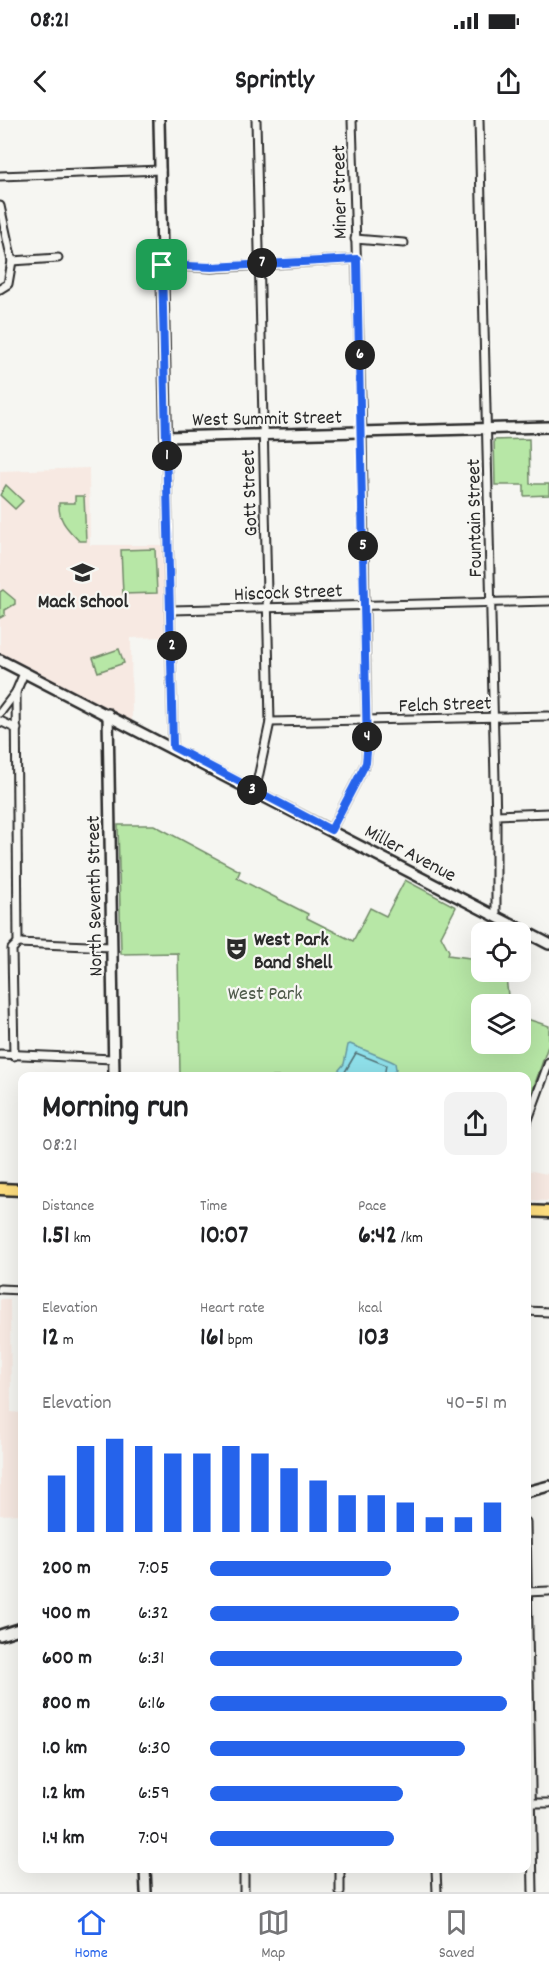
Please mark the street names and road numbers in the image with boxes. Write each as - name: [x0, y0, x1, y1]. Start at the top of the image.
- street label: Miner Street: [326, 145, 356, 239]
- street label: West Summit Street: [192, 405, 342, 435]
- street label: Gott Street: [235, 449, 267, 537]
- street label: Fountain Street: [461, 458, 491, 577]
- street label: Hiscock Street: [233, 578, 343, 610]
- street label: Felch Street: [398, 690, 492, 722]
- street label: North Seventh Street: [81, 815, 111, 977]
- street label: Miller Avenue: [359, 819, 461, 891]

